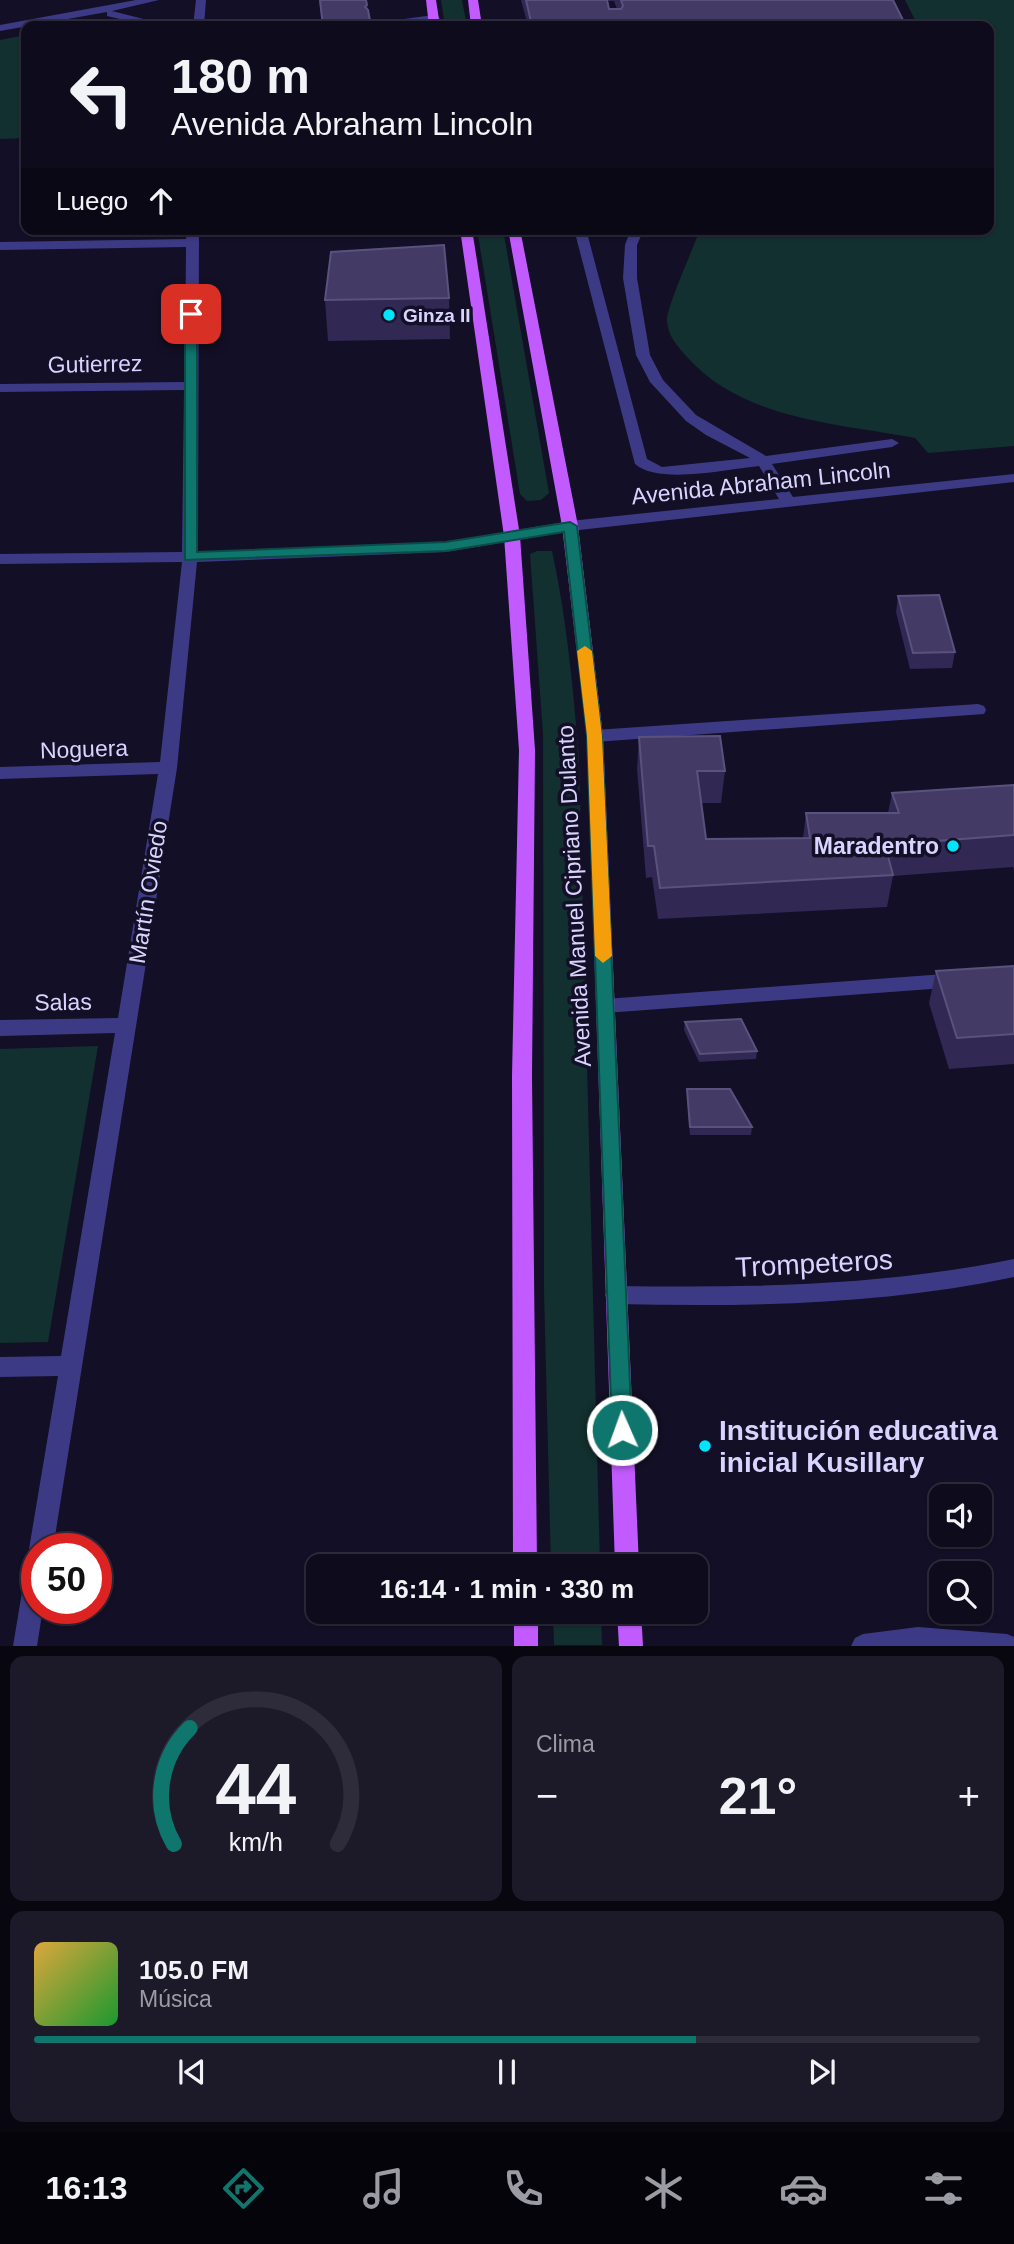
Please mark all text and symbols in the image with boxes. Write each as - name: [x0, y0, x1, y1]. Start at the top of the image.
- icon: left: [56, 49, 147, 140]
- text: 180 m: [171, 49, 310, 103]
- text: Avenida Abraham Lincoln: [171, 106, 533, 142]
- icon: ahead: [142, 182, 180, 220]
- text: Luego: [56, 186, 128, 216]
- pin: [161, 284, 221, 344]
- icon: arrive: [172, 295, 210, 333]
- place label: Ginza II: [403, 305, 471, 326]
- marker: Ginza II: [381, 307, 397, 323]
- street label: Gutierrez: [47, 350, 143, 378]
- street label: Avenida Abraham Lincoln: [630, 456, 892, 510]
- street label: Avenida Manuel Cipriano Dulanto: [552, 724, 596, 1068]
- street label: Noguera: [39, 734, 129, 764]
- street label: Martín Oviedo: [124, 819, 172, 965]
- place label: Maradentro: [814, 833, 939, 859]
- marker: Maradentro: [945, 838, 961, 854]
- street label: Salas: [34, 988, 92, 1016]
- street label: Trompeteros: [734, 1244, 894, 1283]
- position arrow: [585, 1393, 659, 1467]
- place label: Institución educativa inicial Kusillary: [719, 1415, 998, 1478]
- marker: Institución educativa inicial Kusillary: [697, 1438, 713, 1454]
- map controls: [929, 1484, 992, 1624]
- button: sound: [929, 1484, 992, 1547]
- speed limit sign: 50: [21, 1533, 112, 1624]
- button: search: [929, 1561, 992, 1624]
- text: 16:14 · 1 min · 330 m: [380, 1574, 634, 1604]
- text: Clima: [536, 1731, 595, 1757]
- text: 44: [216, 1749, 297, 1830]
- text: 21°: [719, 1767, 797, 1825]
- text: −: [536, 1775, 558, 1817]
- text: +: [958, 1775, 980, 1817]
- text: km/h: [229, 1828, 283, 1856]
- text: 105.0 FM: [139, 1955, 249, 1985]
- text: Música: [139, 1986, 212, 2012]
- icon: previous: [173, 2053, 211, 2091]
- icon: pause: [488, 2053, 526, 2091]
- icon: next: [803, 2053, 841, 2091]
- icon: directions: [219, 2164, 268, 2213]
- icon: music: [359, 2164, 408, 2213]
- icon: phone: [499, 2164, 548, 2213]
- icon: climate: [639, 2164, 688, 2213]
- icon: car: [779, 2164, 828, 2213]
- icon: filters: [919, 2164, 968, 2213]
- text: 16:13: [46, 2170, 127, 2206]

